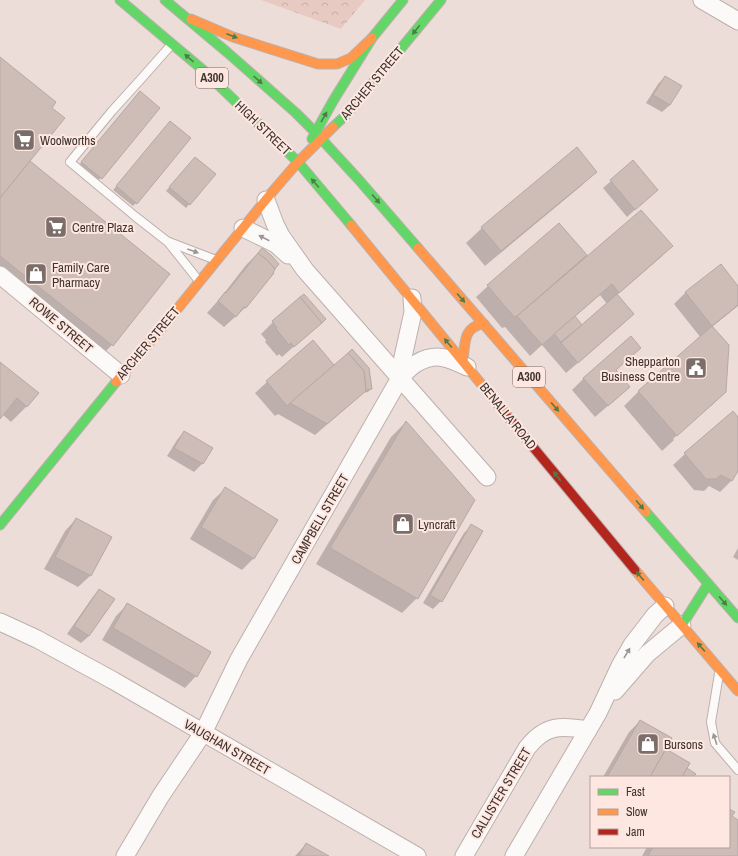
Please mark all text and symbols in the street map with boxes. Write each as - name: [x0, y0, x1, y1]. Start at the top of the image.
- one-way arrow: [412, 25, 421, 36]
- one-way arrow: [226, 34, 238, 40]
- street label: ARCHER STREET: [336, 43, 408, 124]
- one-way arrow: [184, 53, 194, 63]
- road number: A300: [196, 68, 228, 88]
- one-way arrow: [254, 75, 263, 84]
- street label: HIGH STREET: [231, 97, 295, 159]
- one-way arrow: [321, 111, 328, 123]
- supermarket icon: Woolworths: [11, 127, 37, 153]
- place label: Woolworths: [40, 132, 96, 149]
- one-way arrow: [311, 177, 320, 188]
- one-way arrow: [371, 194, 380, 204]
- supermarket icon: Centre Plaza: [43, 214, 69, 240]
- place label: Centre Plaza: [72, 219, 134, 236]
- one-way arrow: [258, 235, 270, 242]
- one-way arrow: [187, 248, 199, 254]
- place label: Family Care Pharmacy: [52, 259, 110, 291]
- shop icon: Family Care Pharmacy: [23, 261, 49, 287]
- one-way arrow: [456, 292, 465, 303]
- street label: ROWE STREET: [26, 293, 97, 357]
- street label: ARCHER STREET: [112, 303, 184, 384]
- one-way arrow: [444, 338, 453, 348]
- place label: Shepparton Business Centre: [601, 353, 680, 385]
- public building icon: Shepparton Business Centre: [683, 355, 709, 381]
- road number: A300: [513, 367, 545, 387]
- street label: BENALLA ROAD: [476, 379, 540, 453]
- one-way arrow: [550, 401, 559, 412]
- street label: CAMPBELL STREET: [287, 470, 353, 567]
- one-way arrow: [552, 471, 561, 482]
- one-way arrow: [635, 500, 644, 510]
- shop icon: Lyncraft: [390, 511, 416, 537]
- place label: Lyncraft: [418, 516, 456, 533]
- one-way arrow: [636, 572, 645, 581]
- one-way arrow: [719, 596, 728, 607]
- one-way arrow: [696, 642, 705, 653]
- one-way arrow: [624, 647, 631, 659]
- street label: VAUGHAN STREET: [181, 715, 274, 779]
- shop icon: Bursons: [635, 731, 661, 757]
- one-way arrow: [712, 732, 718, 744]
- place label: Bursons: [664, 736, 703, 753]
- street label: CALLISTER STREET: [467, 744, 535, 842]
- legend: [590, 776, 730, 848]
- text: Fast: [626, 784, 645, 800]
- text: Slow: [626, 804, 648, 820]
- text: Jam: [626, 824, 645, 840]

